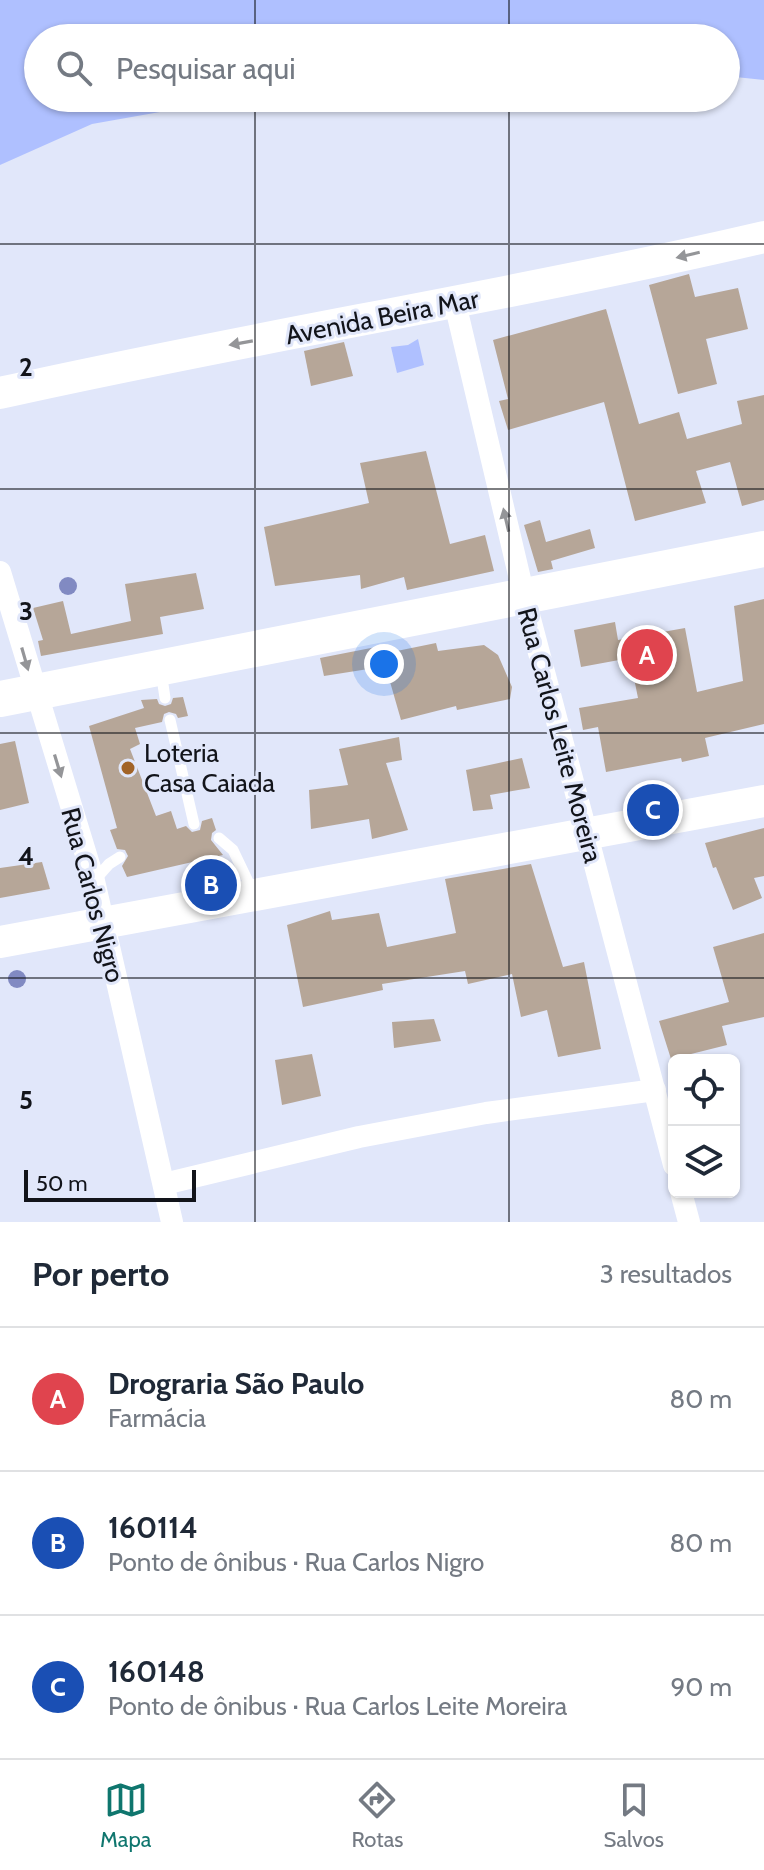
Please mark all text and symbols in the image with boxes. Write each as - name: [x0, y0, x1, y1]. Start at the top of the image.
- search box: [24, 24, 740, 112]
- icon: search: [52, 46, 96, 90]
- text: Pesquisar aqui: [116, 50, 296, 87]
- one-way arrow: [675, 249, 700, 261]
- street label: Avenida Beira Mar: [283, 282, 482, 351]
- one-way arrow: [228, 337, 253, 349]
- text: 2: [19, 351, 33, 383]
- one-way arrow: [500, 508, 512, 533]
- text: 3: [19, 595, 33, 627]
- street label: Rua Carlos Leite Moreira: [511, 604, 610, 867]
- pin: A: [621, 625, 673, 685]
- your location: [364, 644, 404, 684]
- one-way arrow: [19, 647, 32, 671]
- place label: Loteria Casa Caiada: [144, 737, 276, 799]
- one-way arrow: [52, 755, 65, 779]
- marker: Loteria Casa Caiada: [119, 759, 137, 777]
- pin: C: [627, 780, 679, 840]
- street label: Rua Carlos Nigro: [54, 804, 132, 986]
- text: 4: [18, 840, 34, 872]
- pin: B: [185, 855, 237, 915]
- map controls: [668, 1054, 740, 1198]
- button: locate: [668, 1054, 740, 1126]
- text: 5: [19, 1084, 33, 1116]
- button: layers: [668, 1126, 740, 1198]
- scale bar: [24, 1166, 196, 1202]
- text: 50 m: [36, 1170, 88, 1197]
- text: Por perto: [32, 1253, 169, 1295]
- text: 3 resultados: [600, 1258, 732, 1290]
- text: Drograria São Paulo: [108, 1365, 364, 1402]
- text: A: [50, 1383, 66, 1415]
- text: 80 m: [669, 1383, 732, 1415]
- text: Farmácia: [108, 1402, 206, 1434]
- text: 160114: [108, 1509, 198, 1546]
- text: B: [50, 1527, 66, 1559]
- text: 80 m: [669, 1527, 732, 1559]
- text: Ponto de ônibus · Rua Carlos Nigro: [108, 1546, 484, 1578]
- text: 160148: [108, 1653, 205, 1690]
- text: C: [50, 1671, 66, 1703]
- text: 90 m: [670, 1671, 732, 1703]
- text: Ponto de ônibus · Rua Carlos Leite Moreira: [108, 1690, 567, 1722]
- tab: Mapa: [100, 1778, 151, 1853]
- tab: Rotas: [351, 1778, 403, 1853]
- tab: Salvos: [604, 1778, 664, 1853]

